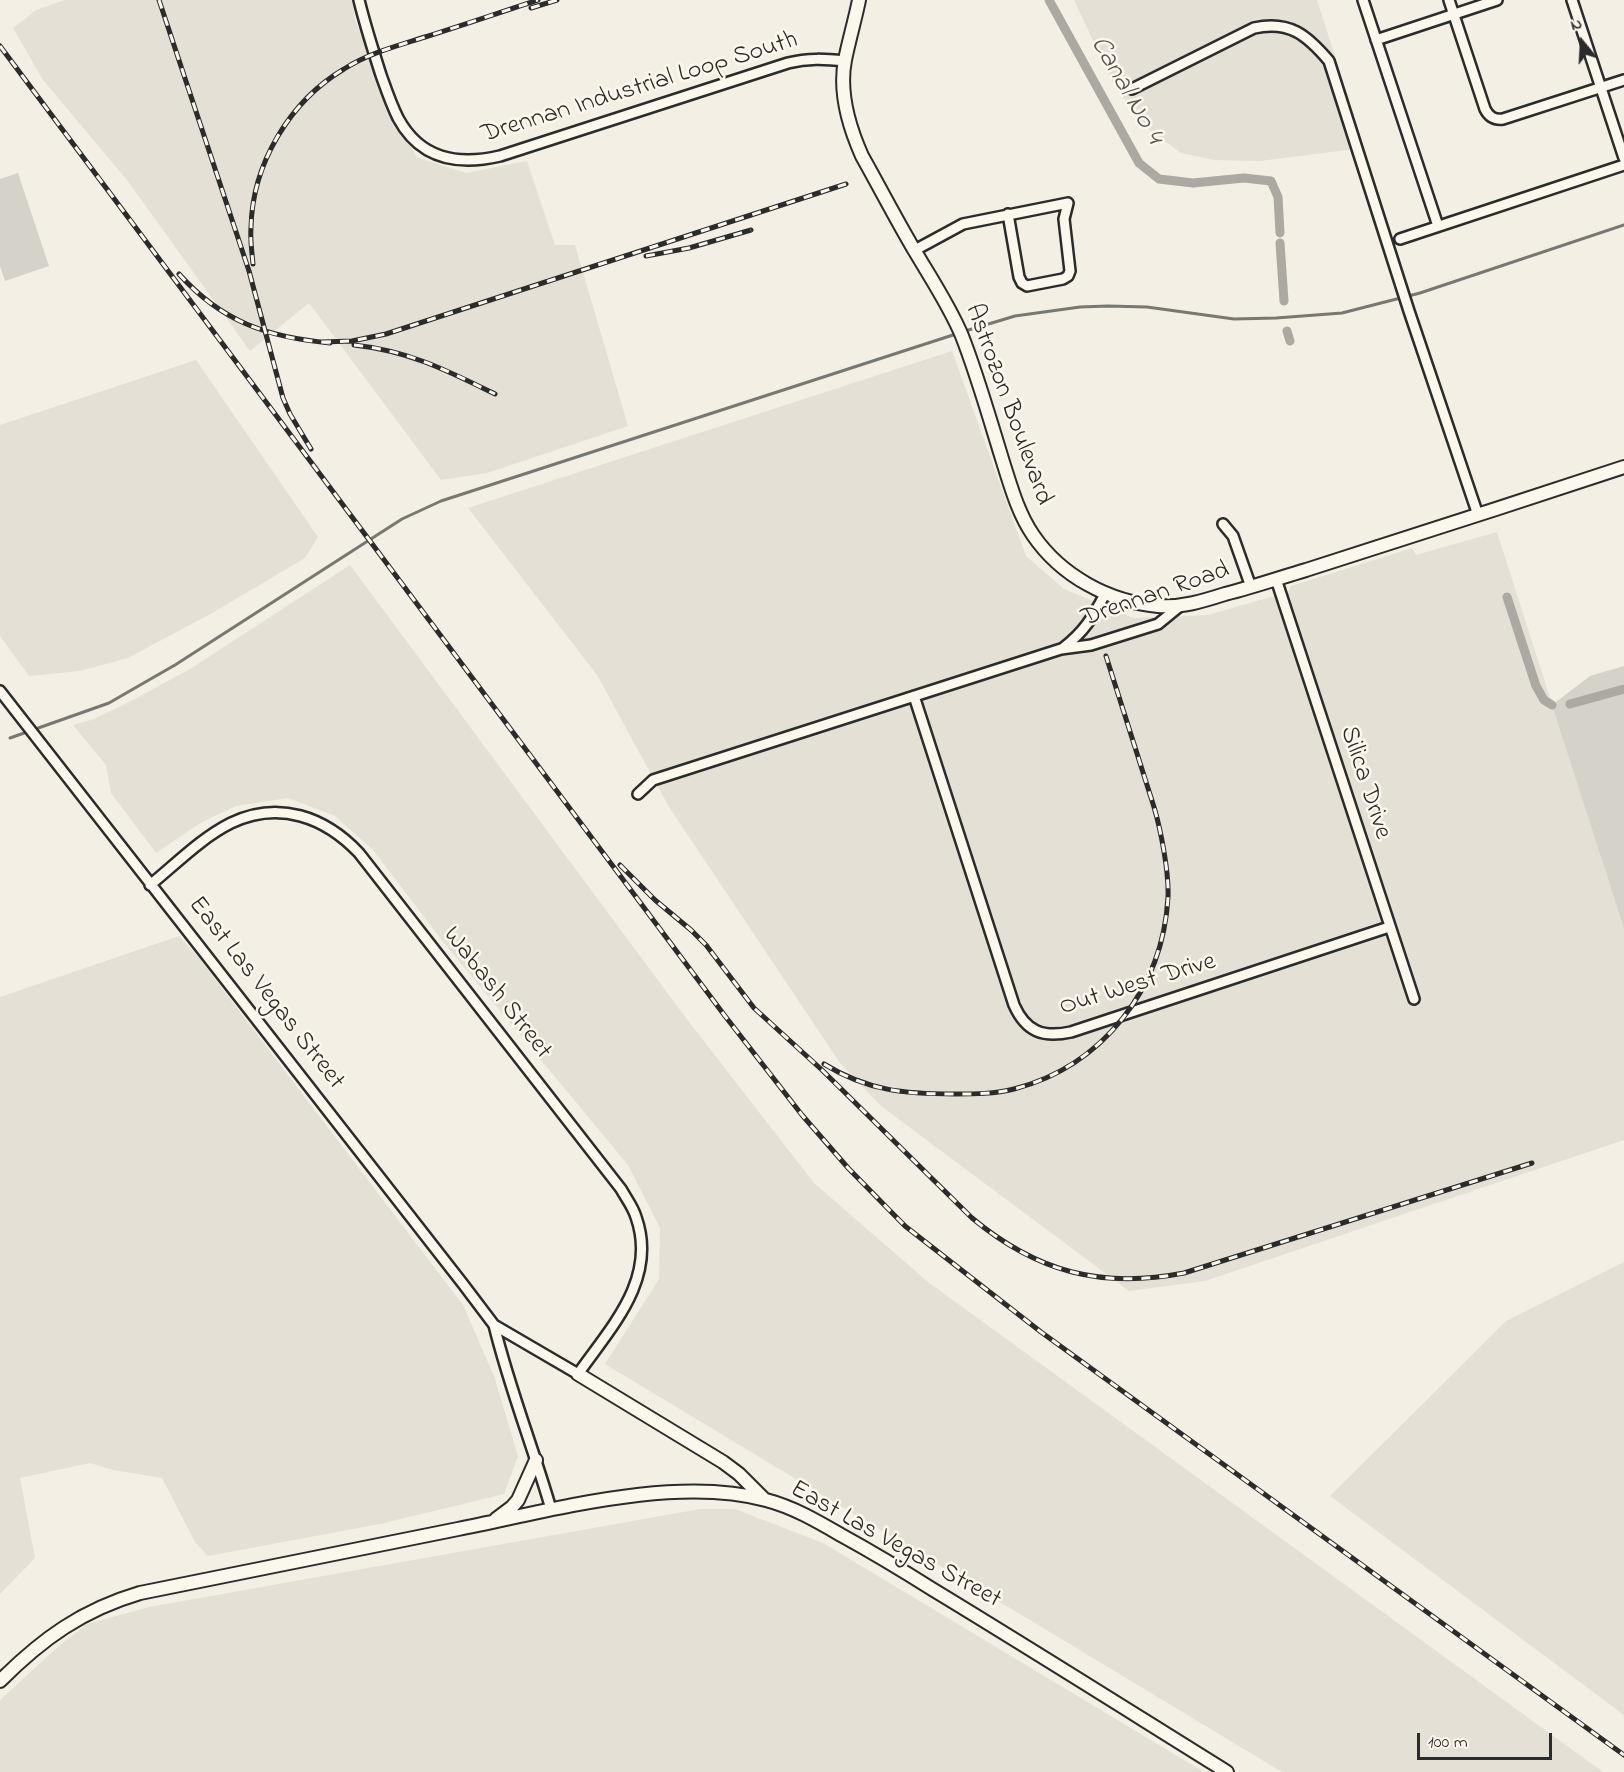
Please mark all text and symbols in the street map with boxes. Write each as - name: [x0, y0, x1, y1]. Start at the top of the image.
- north arrow: [1552, 12, 1612, 72]
- text: N: [1568, 12, 1585, 38]
- street label: Drennan Industrial Loop South: [478, 26, 802, 152]
- water label: Canal No 4: [1081, 31, 1169, 151]
- street label: Astrozon Boulevard: [956, 300, 1058, 510]
- street label: Drennan Road: [1078, 556, 1234, 636]
- street label: Silica Drive: [1331, 723, 1397, 843]
- street label: East Las Vegas Street: [180, 891, 350, 1097]
- street label: Wabash Street: [435, 922, 557, 1066]
- street label: Out West Drive: [1056, 947, 1220, 1025]
- street label: East Las Vegas Street: [784, 1475, 1006, 1617]
- scale bar: [1420, 1721, 1555, 1759]
- text: 100 m: [1428, 1730, 1468, 1756]

